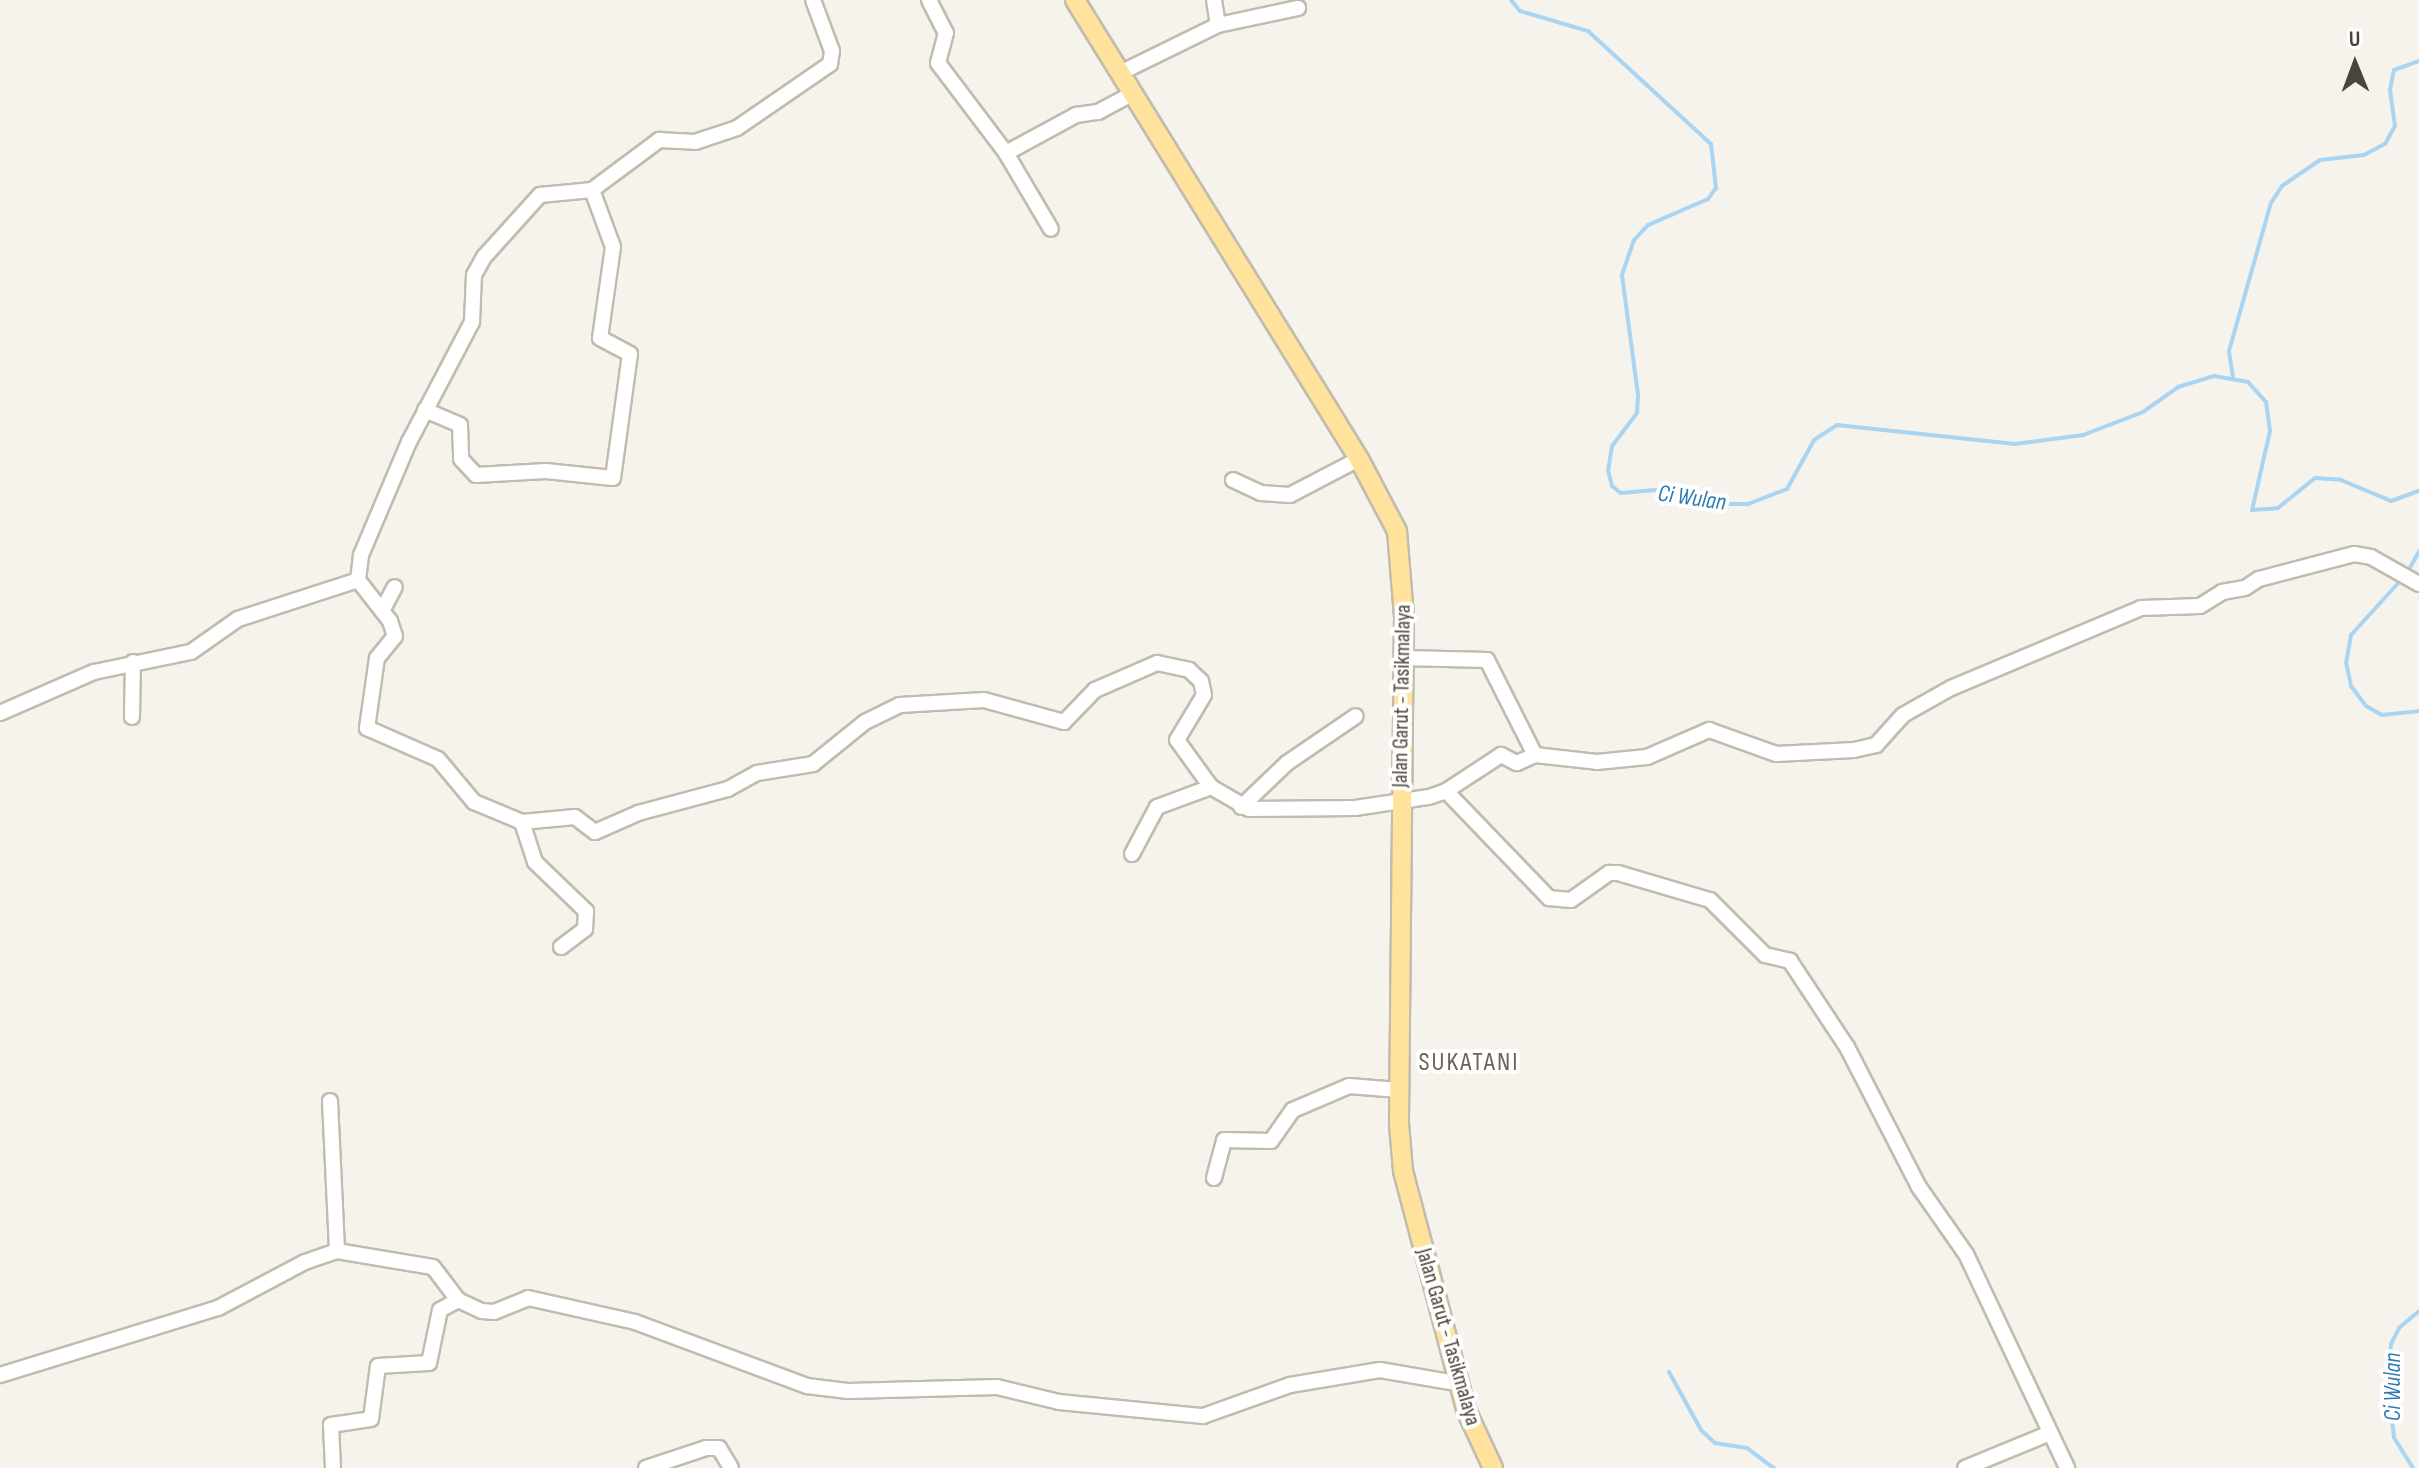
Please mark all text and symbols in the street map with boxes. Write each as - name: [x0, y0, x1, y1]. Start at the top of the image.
- north arrow: [2315, 24, 2395, 104]
- text: U: [2349, 26, 2361, 53]
- water label: Ci Wulan: [1656, 479, 1728, 517]
- street label: Jalan Garut - Tasikmalaya: [1387, 604, 1417, 788]
- district label: SUKATANI: [1418, 1047, 1520, 1079]
- street label: Jalan Garut - Tasikmalaya: [1410, 1245, 1486, 1429]
- water label: Ci Wulan: [2379, 1353, 2407, 1421]

